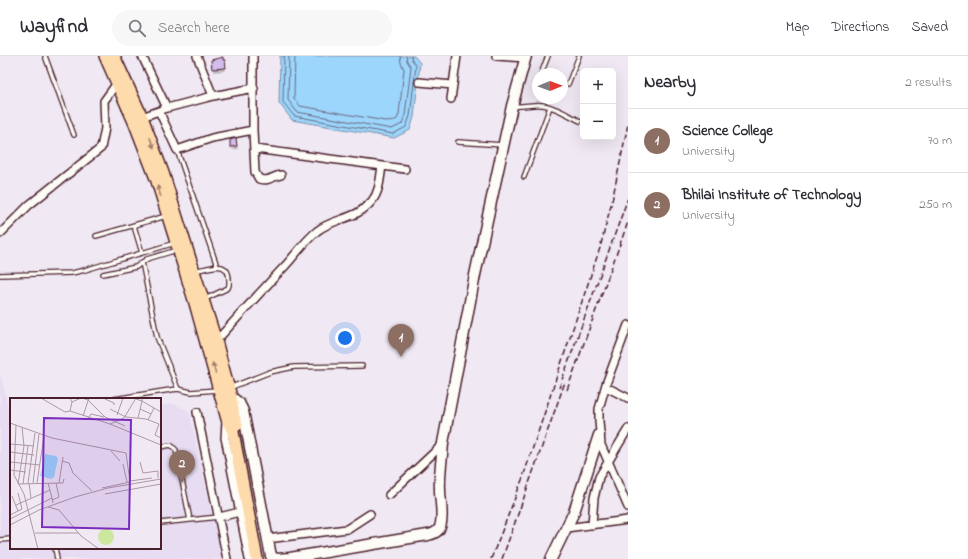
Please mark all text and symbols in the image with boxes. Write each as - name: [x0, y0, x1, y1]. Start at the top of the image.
- search box: [112, 10, 392, 46]
- text: Wayfind: [20, 14, 88, 41]
- icon: search: [126, 17, 148, 39]
- text: Search here: [158, 17, 230, 39]
- text: Map: [786, 17, 809, 38]
- text: Directions: [831, 17, 889, 38]
- text: Saved: [911, 17, 948, 38]
- north arrow: [532, 68, 568, 104]
- map controls: [580, 68, 616, 140]
- button: +: [580, 68, 616, 104]
- text: Nearby: [644, 70, 696, 95]
- text: 2 results: [905, 73, 952, 92]
- button: −: [580, 104, 616, 140]
- text: Science College: [682, 120, 773, 142]
- text: 1: [655, 131, 659, 150]
- text: 70 m: [928, 131, 952, 150]
- one-way arrow: [149, 138, 155, 150]
- text: University: [682, 142, 735, 161]
- one-way arrow: [156, 184, 162, 196]
- text: Bhilai Institute of Technology: [682, 184, 861, 206]
- text: 2: [654, 195, 660, 214]
- text: 250 m: [919, 195, 952, 214]
- text: University: [682, 206, 735, 225]
- pin: 1: [388, 324, 414, 357]
- your location: [335, 328, 355, 348]
- one-way arrow: [210, 362, 216, 375]
- inset map: [10, 398, 161, 549]
- pin: 2: [169, 450, 195, 483]

